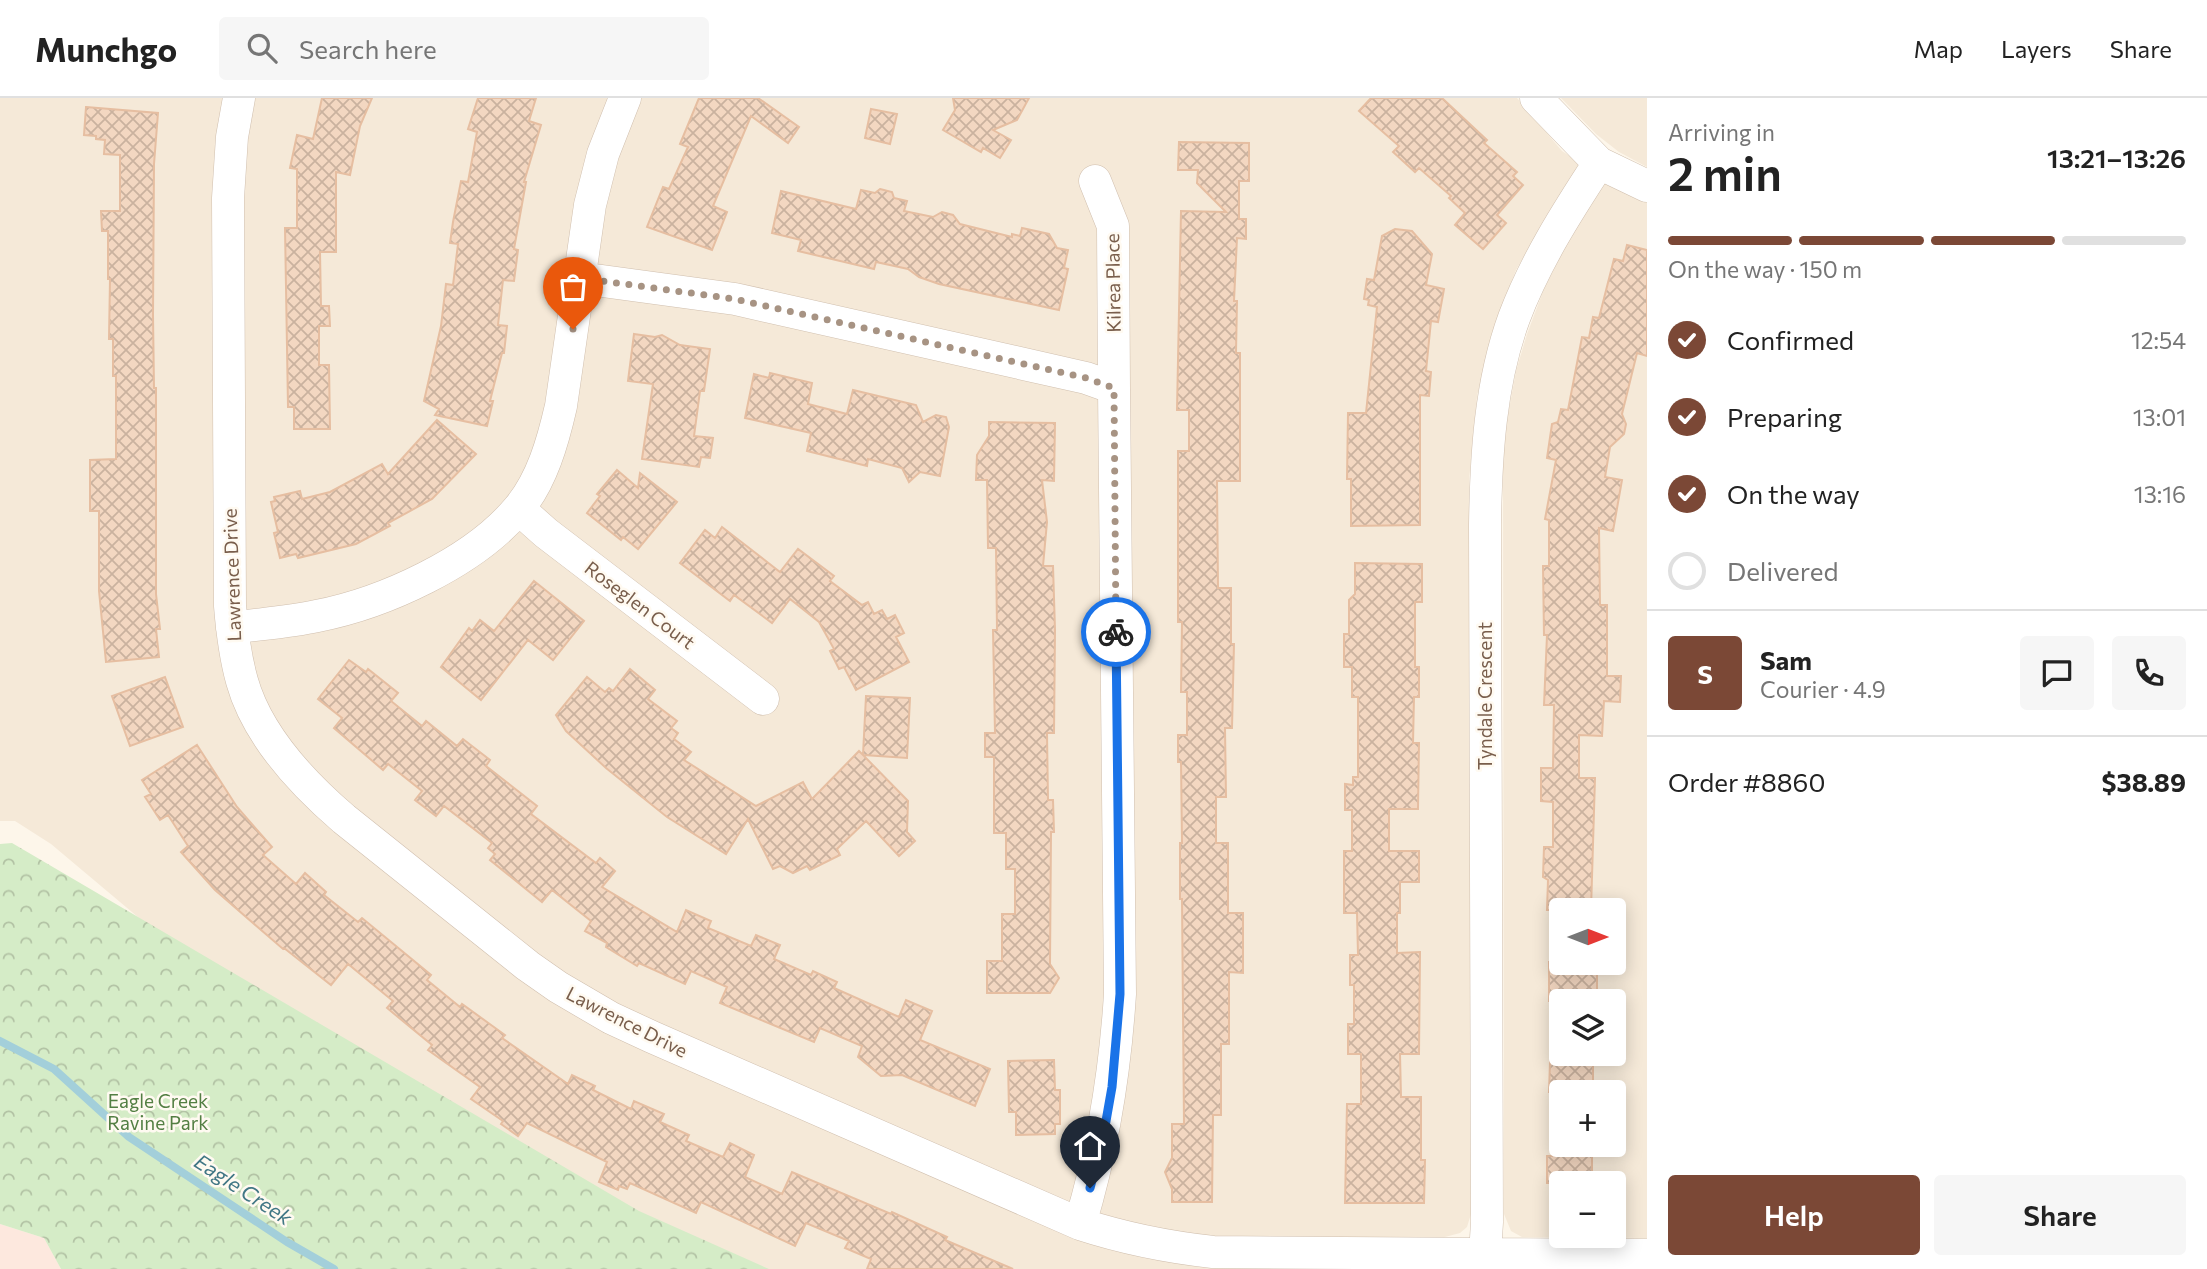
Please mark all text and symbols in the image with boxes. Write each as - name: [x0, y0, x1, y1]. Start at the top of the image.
- search box: [219, 17, 709, 80]
- text: Munchgo: [35, 28, 177, 69]
- icon: search: [243, 29, 281, 67]
- text: Search here: [299, 33, 437, 64]
- text: Map: [1914, 34, 1963, 63]
- text: Layers: [2001, 34, 2072, 63]
- text: Share: [2110, 34, 2172, 63]
- text: Arriving in: [1668, 118, 1775, 146]
- text: 13:21–13:26: [2047, 142, 2186, 173]
- text: 2 min: [1668, 144, 1782, 200]
- street label: Kilrea Place: [1100, 233, 1125, 333]
- text: On the way · 150 m: [1668, 255, 1862, 283]
- pin: [543, 257, 603, 329]
- icon: bag: [554, 268, 592, 306]
- icon: check: [1668, 321, 1706, 359]
- text: Confirmed: [1727, 324, 1854, 355]
- text: 12:54: [2131, 326, 2186, 354]
- icon: check: [1668, 398, 1706, 436]
- text: Preparing: [1727, 401, 1842, 432]
- text: 13:01: [2133, 403, 2186, 431]
- icon: check: [1668, 475, 1706, 513]
- text: On the way: [1727, 478, 1860, 509]
- text: 13:16: [2134, 480, 2186, 508]
- street label: Lawrence Drive: [218, 508, 245, 642]
- text: Delivered: [1727, 555, 1838, 586]
- street label: Roseglen Court: [581, 556, 700, 654]
- courier: [1081, 597, 1151, 667]
- icon: bike: [1097, 613, 1135, 651]
- street label: Tyndale Crescent: [1473, 622, 1496, 770]
- button: chat: [2020, 636, 2094, 710]
- button: phone: [2112, 636, 2186, 710]
- text: Sam: [1760, 644, 1812, 675]
- text: S: [1697, 658, 1713, 689]
- text: Courier · 4.9: [1760, 675, 1886, 703]
- text: Order #8860: [1668, 766, 1825, 797]
- text: $38.89: [2102, 766, 2186, 797]
- north arrow: [1549, 898, 1626, 975]
- map controls: [1549, 898, 1626, 1248]
- street label: Lawrence Drive: [563, 981, 692, 1062]
- button: layers: [1549, 989, 1626, 1066]
- button: +: [1549, 1080, 1626, 1157]
- park label: Eagle Creek Ravine Park: [107, 1089, 209, 1134]
- pin: [1060, 1116, 1120, 1188]
- icon: home: [1071, 1127, 1109, 1165]
- water label: Eagle Creek: [190, 1148, 298, 1230]
- button: −: [1549, 1171, 1626, 1248]
- button: Help: [1668, 1175, 1920, 1255]
- button: Share: [1934, 1175, 2186, 1255]

